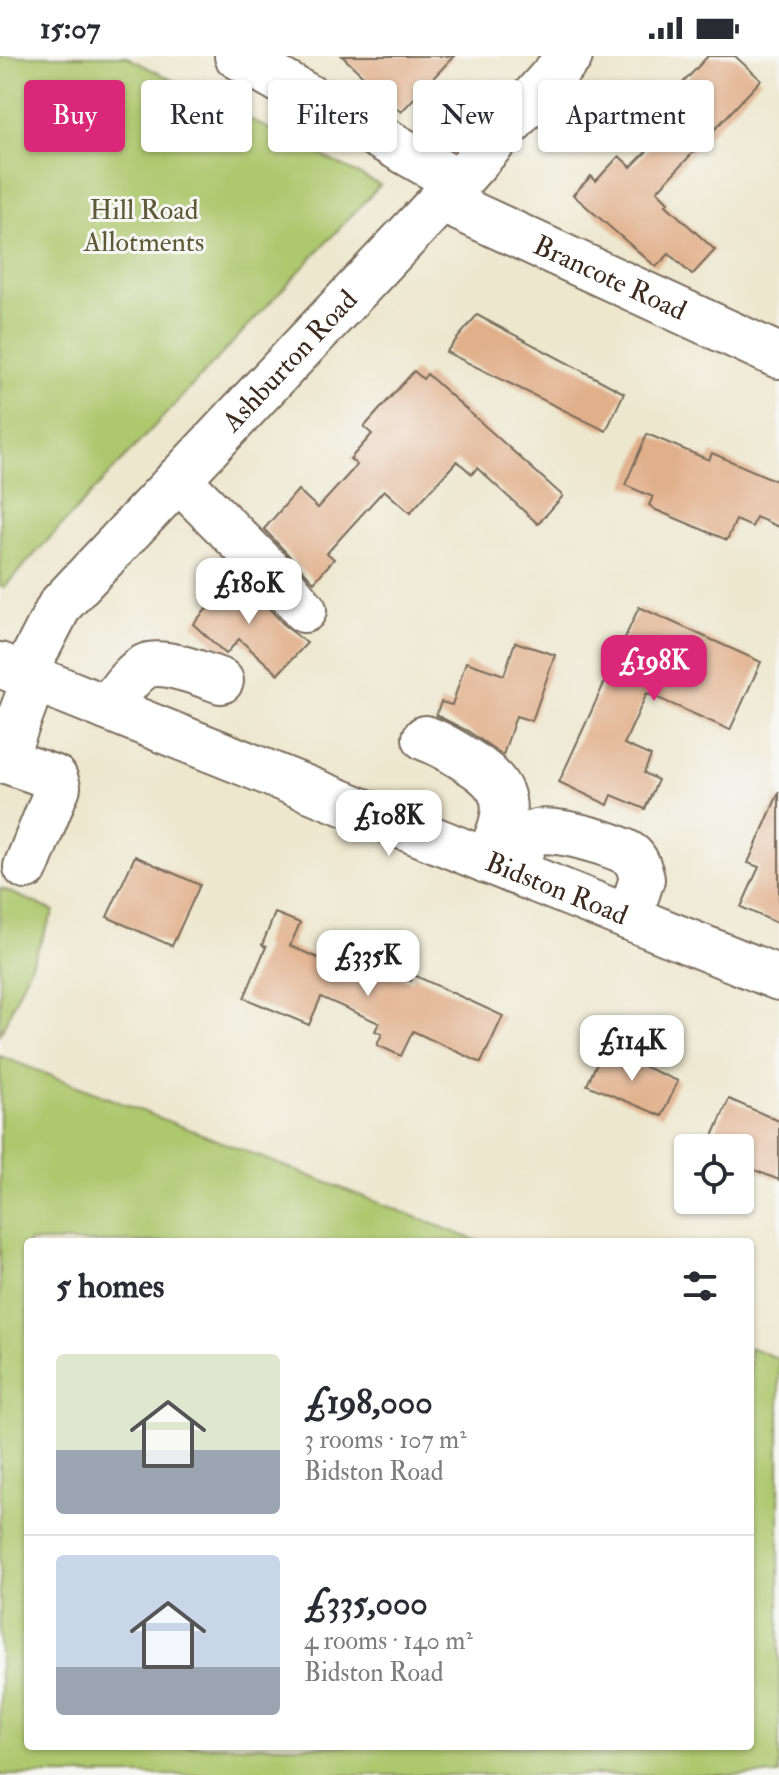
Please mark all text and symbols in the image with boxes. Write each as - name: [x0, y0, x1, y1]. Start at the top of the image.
- text: 15:07: [40, 10, 100, 47]
- chip: Buy: [24, 80, 125, 152]
- chip: Rent: [141, 80, 252, 152]
- chip: Filters: [268, 80, 397, 152]
- chip: New: [413, 80, 522, 152]
- chip: Apartment: [538, 80, 714, 152]
- park label: Hill Road Allotments: [83, 193, 204, 260]
- street label: Brancote Road: [528, 228, 692, 328]
- street label: Ashburton Road: [214, 282, 365, 440]
- pin: £180K: [193, 558, 305, 626]
- text: £180K: [214, 568, 284, 600]
- pin: £198K: [598, 635, 710, 703]
- text: £198K: [619, 645, 689, 677]
- pin: £108K: [333, 790, 445, 858]
- text: £108K: [354, 800, 424, 832]
- street label: Bidston Road: [480, 844, 633, 933]
- pin: £335K: [312, 930, 424, 998]
- text: £335K: [334, 940, 402, 972]
- pin: £114K: [576, 1015, 688, 1083]
- text: £114K: [598, 1025, 666, 1057]
- map controls: [674, 1134, 754, 1214]
- button: locate: [674, 1134, 754, 1214]
- icon: filters: [678, 1264, 722, 1308]
- text: 5 homes: [56, 1265, 164, 1308]
- text: £198,000: [304, 1381, 433, 1424]
- icon: home: [120, 1386, 216, 1482]
- text: 3 rooms · 107 m²: [304, 1424, 467, 1456]
- text: Bidston Road: [304, 1456, 444, 1488]
- text: £335,000: [304, 1582, 428, 1625]
- icon: home: [120, 1587, 216, 1683]
- text: 4 rooms · 140 m²: [304, 1625, 473, 1657]
- text: Bidston Road: [304, 1657, 444, 1689]

